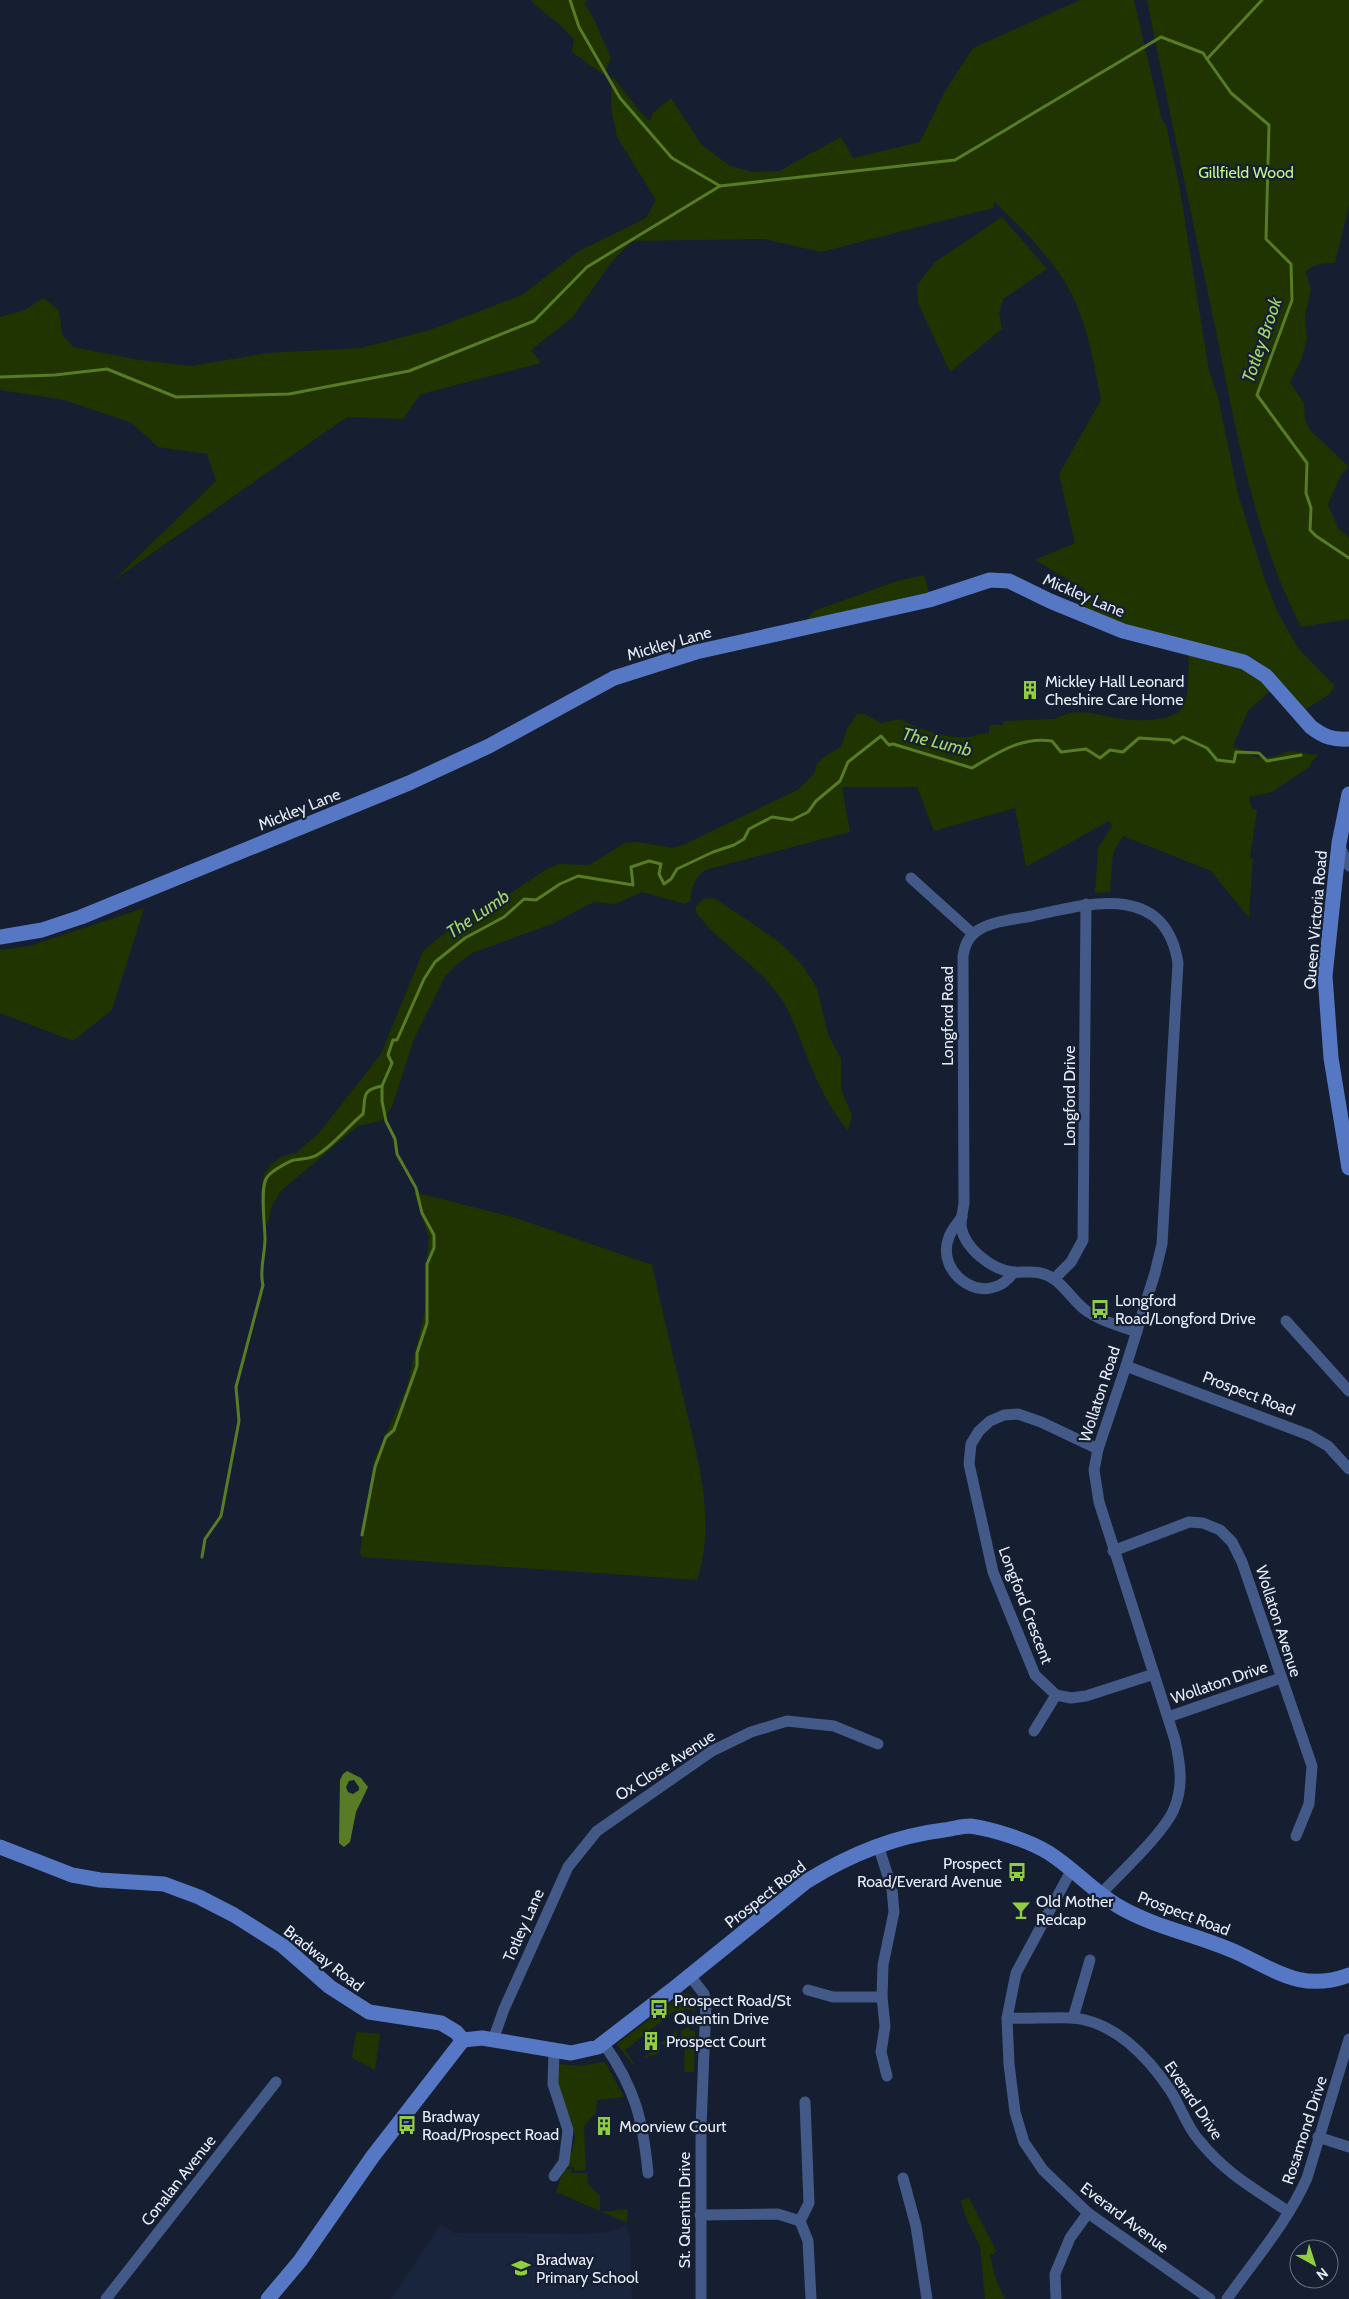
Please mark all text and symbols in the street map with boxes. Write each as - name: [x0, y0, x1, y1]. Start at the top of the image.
- park label: Gillfield Wood: [1198, 163, 1294, 182]
- water label: Totley Brook: [1237, 293, 1287, 385]
- street label: Mickley Lane: [1040, 570, 1128, 621]
- street label: Mickley Lane: [625, 622, 714, 665]
- place label: Mickley Hall Leonard Cheshire Care Home: [1045, 672, 1184, 709]
- building icon: Mickley Hall Leonard Cheshire Care Home: [1019, 679, 1041, 701]
- water label: The Lumb: [900, 723, 974, 761]
- street label: Mickley Lane: [255, 784, 343, 835]
- street label: Queen Victoria Road: [1300, 850, 1331, 990]
- water label: The Lumb: [442, 885, 514, 943]
- street label: Longford Road: [938, 966, 957, 1066]
- street label: Longford Drive: [1060, 1046, 1079, 1146]
- place label: Longford Road/Longford Drive: [1115, 1291, 1256, 1328]
- bus stop icon: Longford Road/Longford Drive: [1089, 1298, 1111, 1320]
- street label: Wollaton Road: [1075, 1344, 1124, 1445]
- street label: Prospect Road: [1200, 1367, 1298, 1420]
- street label: Longford Crescent: [994, 1544, 1057, 1667]
- street label: Wollaton Avenue: [1252, 1563, 1305, 1679]
- street label: Wollaton Drive: [1168, 1657, 1270, 1708]
- street label: Ox Close Avenue: [612, 1726, 719, 1805]
- place label: Prospect Road/Everard Avenue: [857, 1854, 1003, 1891]
- street label: Prospect Road: [721, 1857, 810, 1932]
- bus stop icon: Prospect Road/Everard Avenue: [1006, 1861, 1028, 1883]
- street label: Totley Lane: [499, 1886, 548, 1965]
- street label: Prospect Road: [1135, 1887, 1233, 1940]
- place label: Old Mother Redcap: [1036, 1892, 1114, 1929]
- bar icon: Old Mother Redcap: [1010, 1899, 1032, 1921]
- street label: Bradway Road: [280, 1921, 367, 1996]
- place label: Prospect Road/St Quentin Drive: [674, 1991, 792, 2028]
- bus stop icon: Prospect Road/St Quentin Drive: [648, 1998, 670, 2020]
- building icon: Prospect Court: [640, 2030, 662, 2052]
- place label: Prospect Court: [666, 2032, 767, 2051]
- street label: Everard Drive: [1160, 2057, 1227, 2143]
- street label: Rosamond Drive: [1278, 2074, 1331, 2187]
- place label: Bradway Road/Prospect Road: [422, 2107, 559, 2144]
- bus stop icon: Bradway Road/Prospect Road: [396, 2114, 418, 2136]
- building icon: Moorview Court: [593, 2115, 615, 2137]
- place label: Moorview Court: [619, 2117, 727, 2136]
- street label: Conalan Avenue: [137, 2131, 220, 2229]
- street label: St. Quentin Drive: [675, 2152, 694, 2268]
- street label: Everard Avenue: [1077, 2178, 1172, 2257]
- north arrow: [1289, 2239, 1339, 2289]
- place label: Bradway Primary School: [536, 2250, 639, 2287]
- school or university icon: Bradway Primary School: [510, 2257, 532, 2279]
- text: N: [1313, 2264, 1332, 2284]

